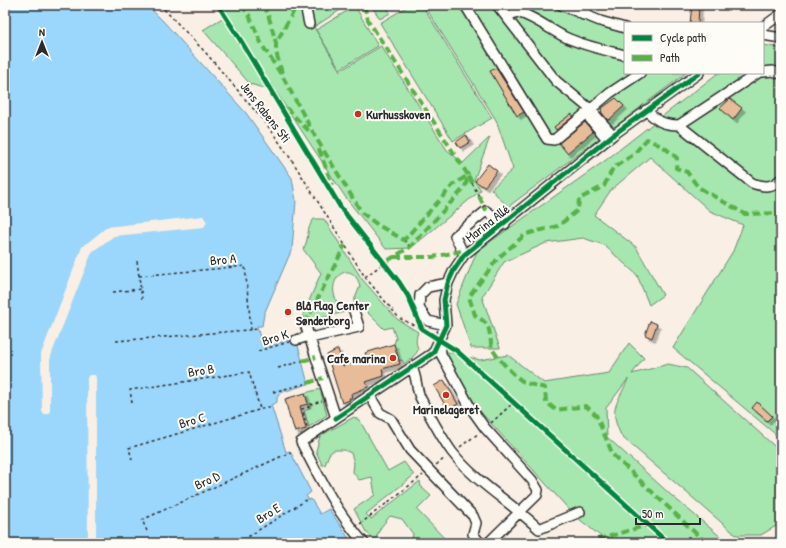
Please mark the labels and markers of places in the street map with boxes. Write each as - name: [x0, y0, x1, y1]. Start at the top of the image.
- place label: Kurhusskoven: [366, 105, 431, 123]
- marker: Kurhusskoven: [353, 109, 363, 119]
- place label: Blå Flag Center Sønderborg: [296, 296, 370, 330]
- marker: Blå Flag Center Sønderborg: [283, 307, 293, 317]
- place label: Cafe marina: [327, 349, 386, 367]
- marker: Cafe marina: [388, 353, 398, 363]
- marker: Marinelageret: [441, 390, 451, 400]
- place label: Marinelageret: [413, 400, 480, 419]

